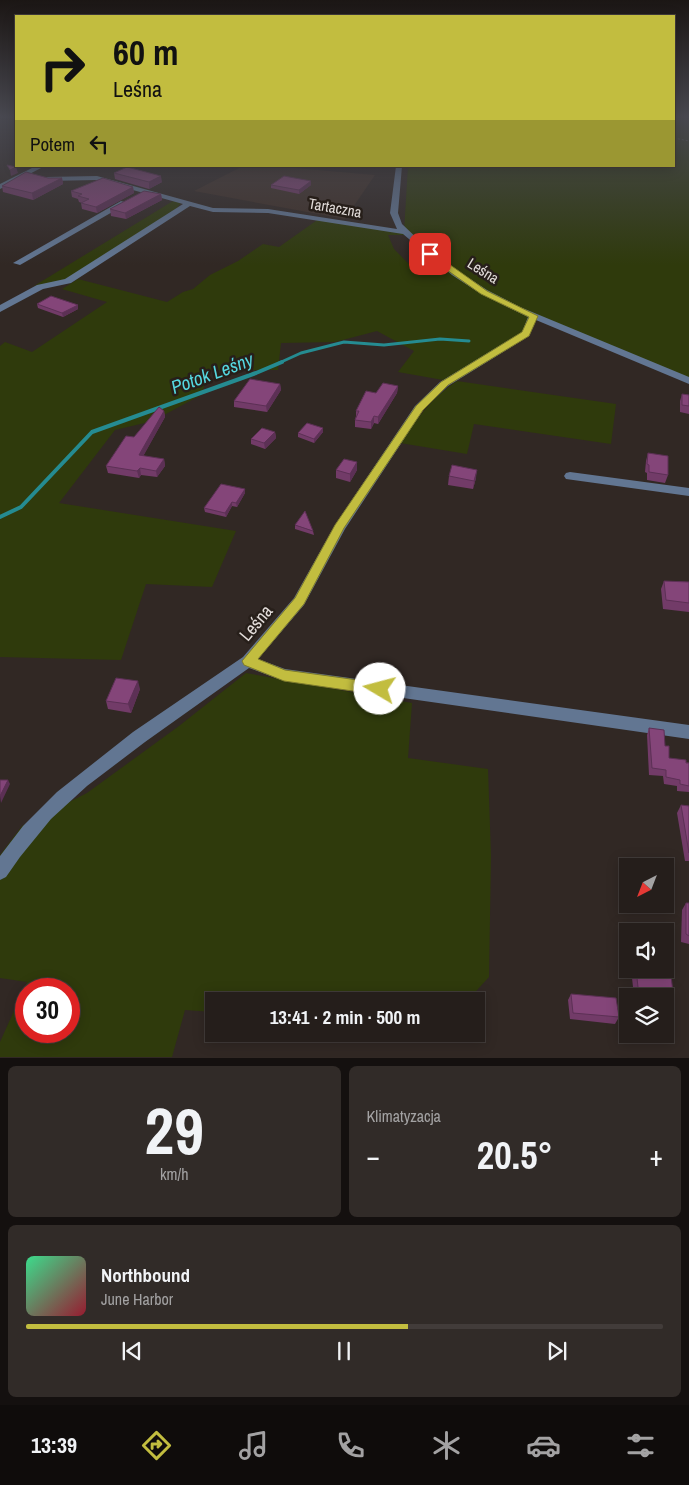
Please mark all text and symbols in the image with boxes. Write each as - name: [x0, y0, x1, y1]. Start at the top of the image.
- text: 60 m: [113, 29, 178, 76]
- icon: right: [30, 35, 95, 100]
- text: Leśna: [113, 74, 162, 104]
- icon: left: [85, 130, 113, 158]
- text: Potem: [30, 131, 75, 157]
- street label: Tartaczna: [307, 193, 363, 223]
- pin: [409, 233, 451, 275]
- icon: arrive: [416, 240, 444, 268]
- street label: Leśna: [463, 253, 503, 288]
- water label: Potok Leśny: [167, 346, 258, 400]
- street label: Leśna: [233, 599, 278, 646]
- position arrow: [353, 662, 405, 714]
- north arrow: [619, 858, 674, 912]
- map controls: [619, 858, 674, 1043]
- button: sound: [619, 923, 674, 978]
- speed limit sign: 30: [15, 978, 80, 1043]
- button: layers: [619, 988, 674, 1043]
- text: 13:41 · 2 min · 500 m: [270, 1004, 420, 1030]
- text: 29: [145, 1087, 204, 1174]
- text: Klimatyzacja: [367, 1105, 441, 1127]
- text: 20.5°: [477, 1130, 553, 1181]
- text: −: [367, 1137, 380, 1175]
- text: +: [650, 1137, 663, 1175]
- text: km/h: [160, 1163, 188, 1185]
- text: Northbound: [101, 1262, 190, 1288]
- text: June Harbor: [101, 1288, 173, 1310]
- icon: previous: [118, 1337, 146, 1365]
- icon: pause: [330, 1337, 358, 1365]
- icon: next: [543, 1337, 571, 1365]
- icon: directions: [139, 1428, 174, 1463]
- icon: music: [236, 1428, 271, 1463]
- icon: phone: [333, 1428, 368, 1463]
- icon: climate: [429, 1428, 464, 1463]
- icon: car: [526, 1428, 561, 1463]
- icon: filters: [623, 1428, 658, 1463]
- text: 13:39: [31, 1430, 77, 1460]

